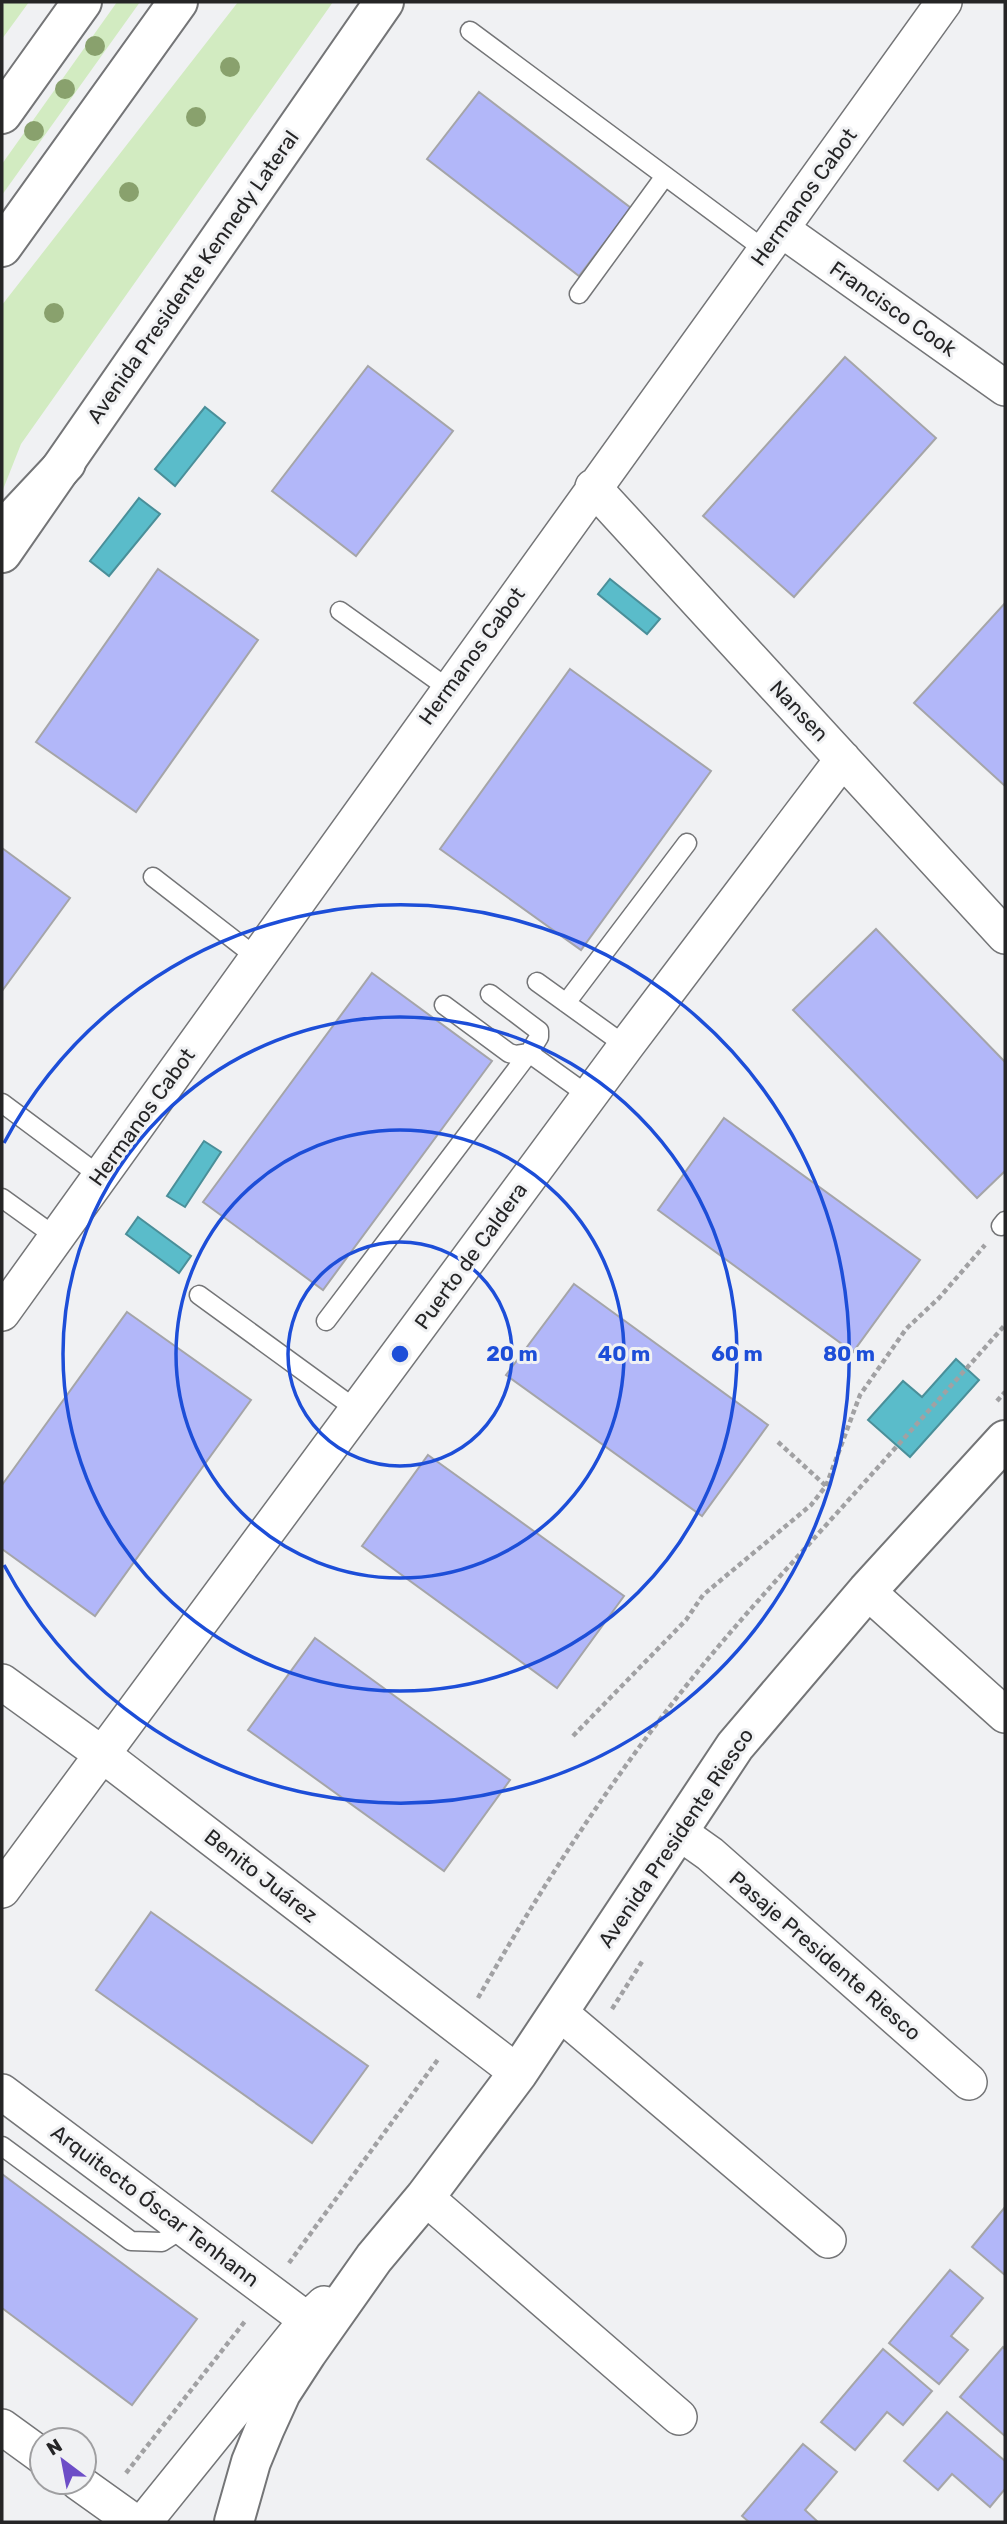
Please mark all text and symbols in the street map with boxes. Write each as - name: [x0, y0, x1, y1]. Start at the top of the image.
- street label: Hermanos Cabot: [745, 123, 862, 270]
- street label: Avenida Presidente Kennedy Lateral: [82, 126, 304, 428]
- street label: Francisco Cook: [825, 256, 962, 362]
- street label: Hermanos Cabot: [413, 582, 530, 729]
- street label: Nansen: [765, 675, 834, 746]
- street label: Hermanos Cabot: [83, 1043, 200, 1190]
- street label: Puerto de Caldera: [409, 1178, 532, 1334]
- text: 20 m: [486, 1341, 538, 1366]
- text: 40 m: [598, 1341, 650, 1366]
- text: 60 m: [711, 1341, 763, 1366]
- text: 80 m: [823, 1341, 875, 1366]
- centre of rings: [388, 1342, 412, 1366]
- street label: Avenida Presidente Riesco: [593, 1723, 758, 1952]
- street label: Benito Juárez: [200, 1824, 323, 1928]
- street label: Pasaje Presidente Riesco: [725, 1866, 926, 2046]
- street label: Arquitecto Óscar Tenhann: [46, 2119, 264, 2292]
- north arrow: [28, 2426, 98, 2496]
- text: N: [42, 2434, 66, 2460]

